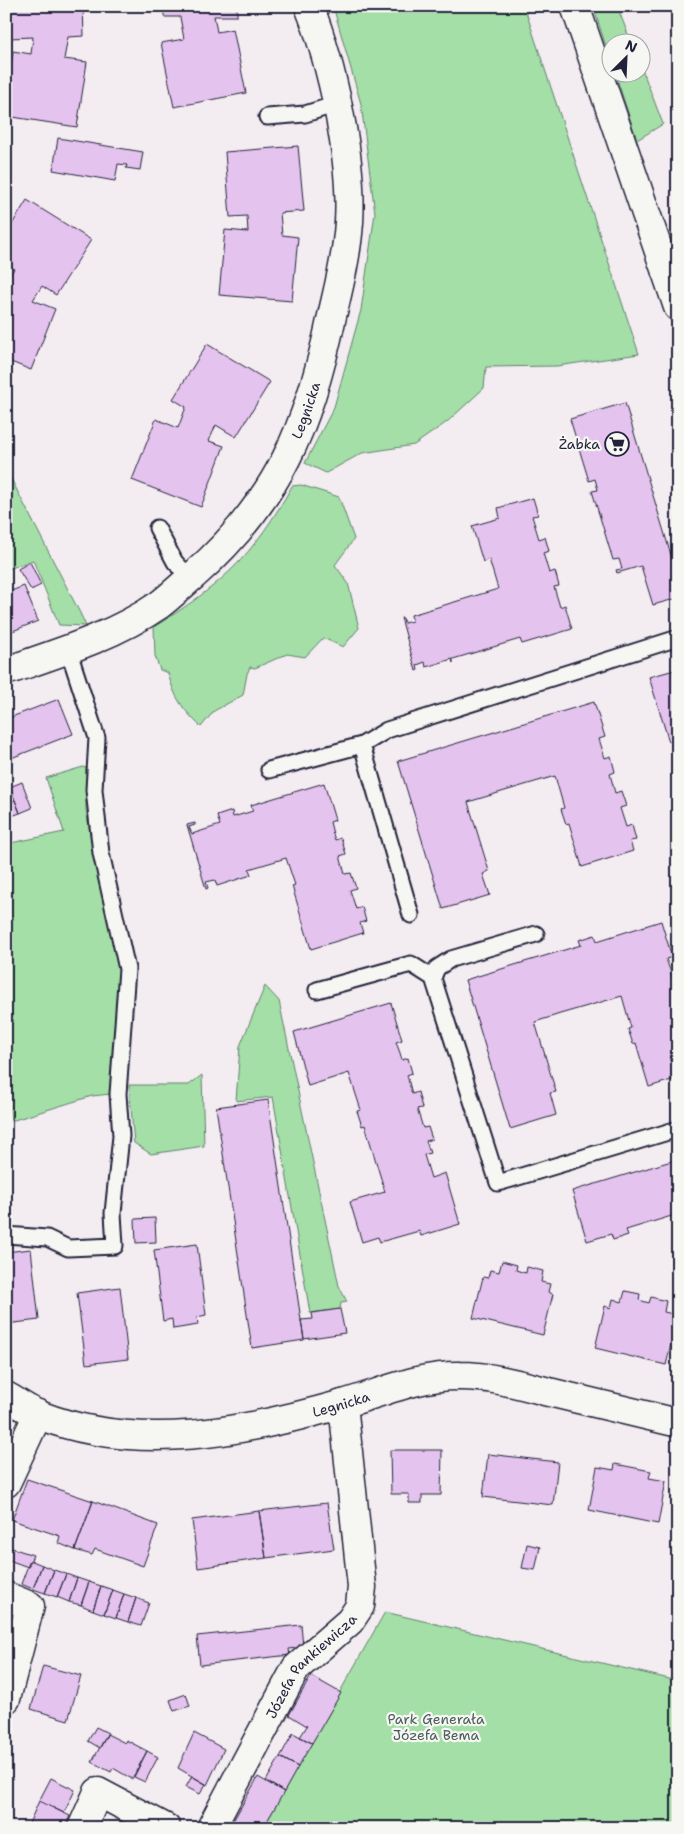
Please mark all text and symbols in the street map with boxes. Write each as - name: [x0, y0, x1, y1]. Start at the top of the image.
- north arrow: [602, 32, 652, 82]
- text: N: [623, 36, 640, 57]
- street label: Legnicka: [287, 380, 324, 441]
- supermarket icon: Żabka: [604, 431, 630, 457]
- place label: Żabka: [559, 435, 600, 453]
- street label: Legnicka: [310, 1387, 372, 1421]
- street label: Józefa Pankiewicza: [262, 1611, 361, 1722]
- park label: Park Generała Józefa Bema: [387, 1710, 485, 1744]

